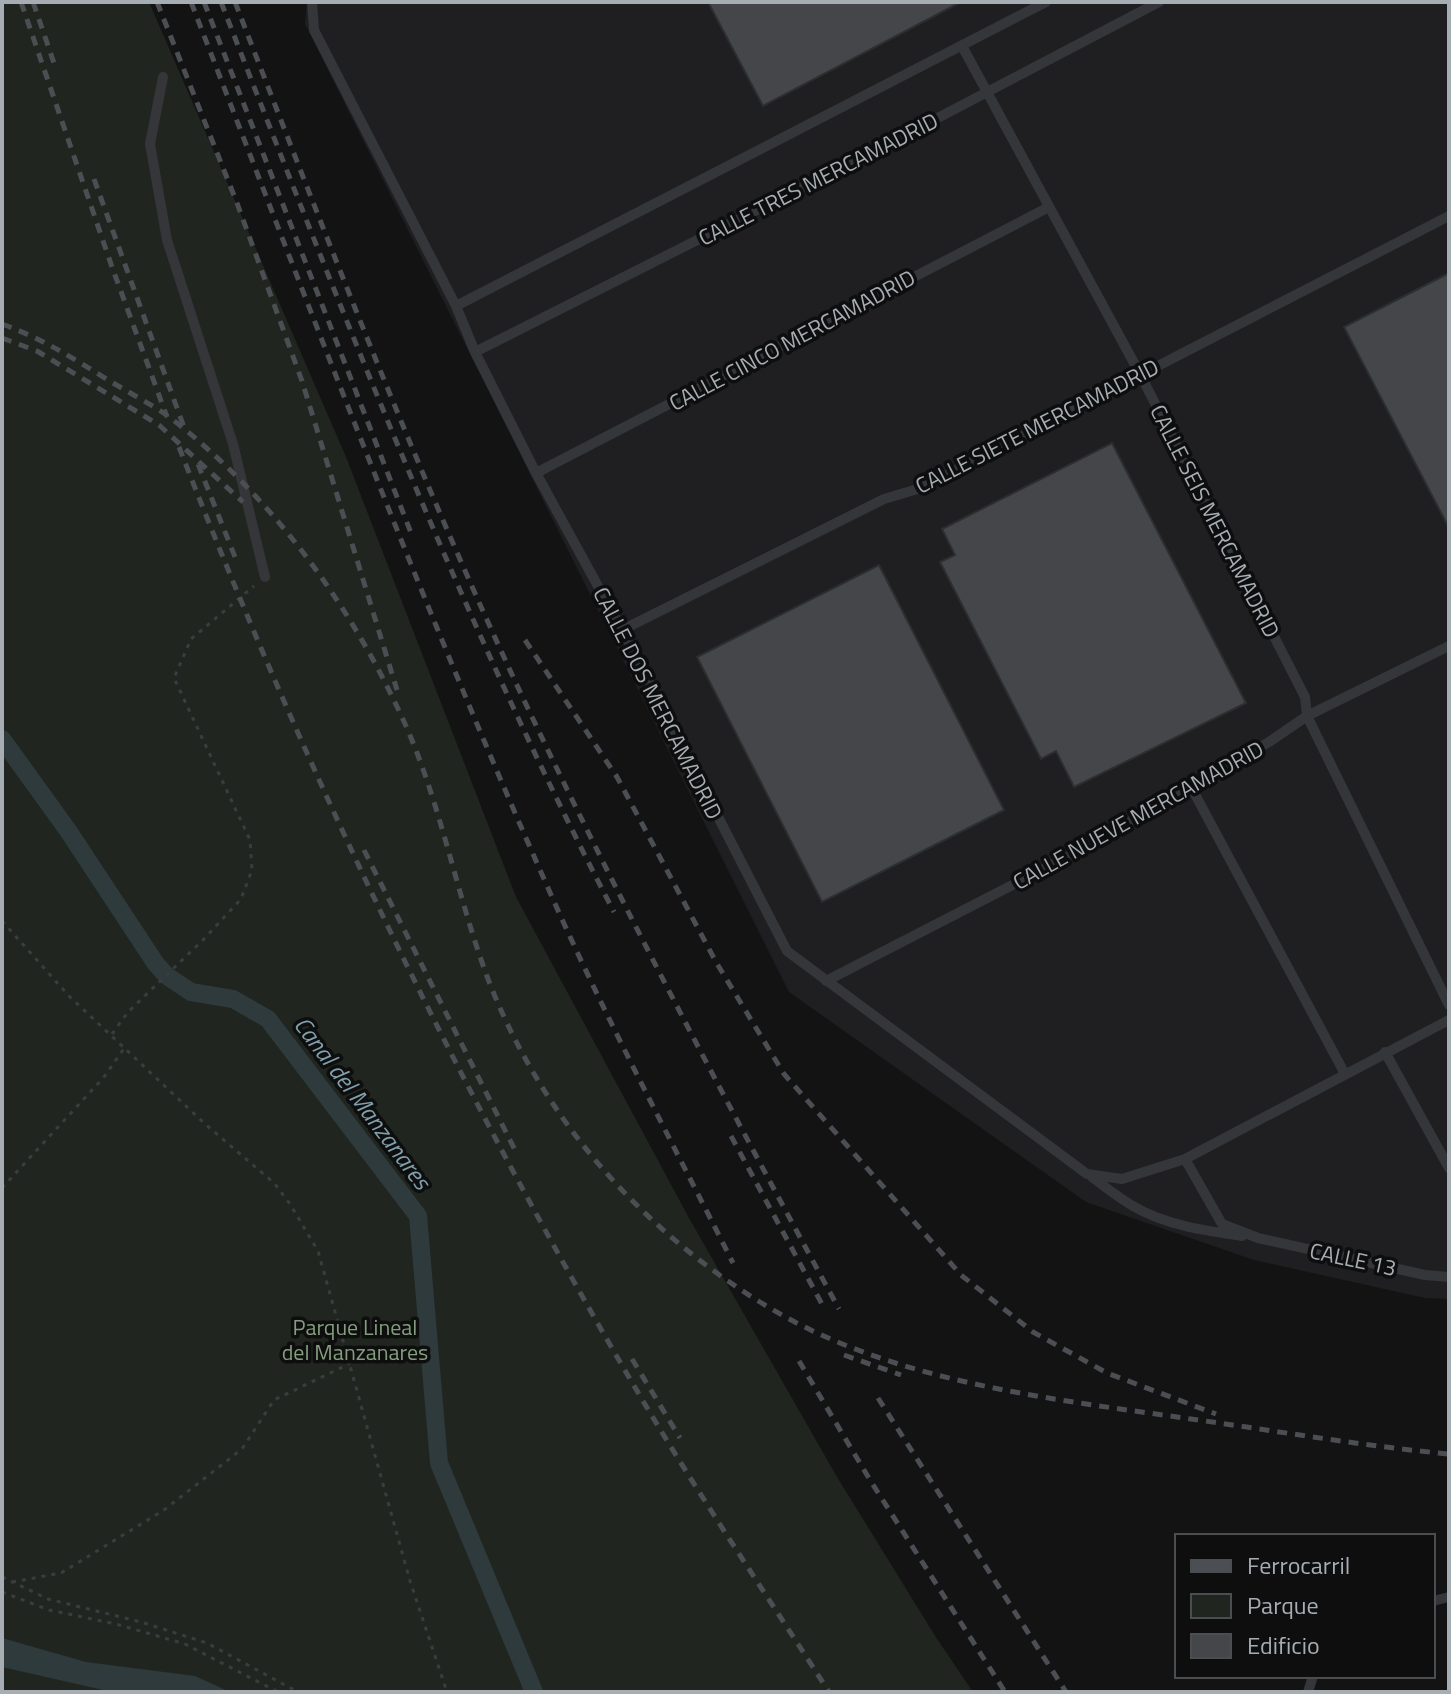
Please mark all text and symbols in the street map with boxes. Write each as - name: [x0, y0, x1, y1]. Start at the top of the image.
- street label: CALLE TRES MERCAMADRID: [692, 104, 944, 254]
- street label: CALLE CINCO MERCAMADRID: [663, 261, 921, 419]
- street label: CALLE SIETE MERCAMADRID: [909, 350, 1165, 502]
- street label: CALLE SEIS MERCAMADRID: [1141, 398, 1289, 644]
- street label: CALLE DOS MERCAMADRID: [585, 581, 731, 825]
- street label: CALLE NUEVE MERCAMADRID: [1006, 732, 1270, 898]
- water label: Canal del Manzanares: [286, 1008, 441, 1198]
- street label: CALLE 13: [1307, 1233, 1399, 1285]
- park label: Parque Lineal del Manzanares: [282, 1310, 428, 1369]
- legend: [1175, 1534, 1435, 1678]
- text: Ferrocarril: [1247, 1547, 1350, 1583]
- text: Parque: [1247, 1587, 1319, 1623]
- text: Edificio: [1247, 1627, 1320, 1663]

